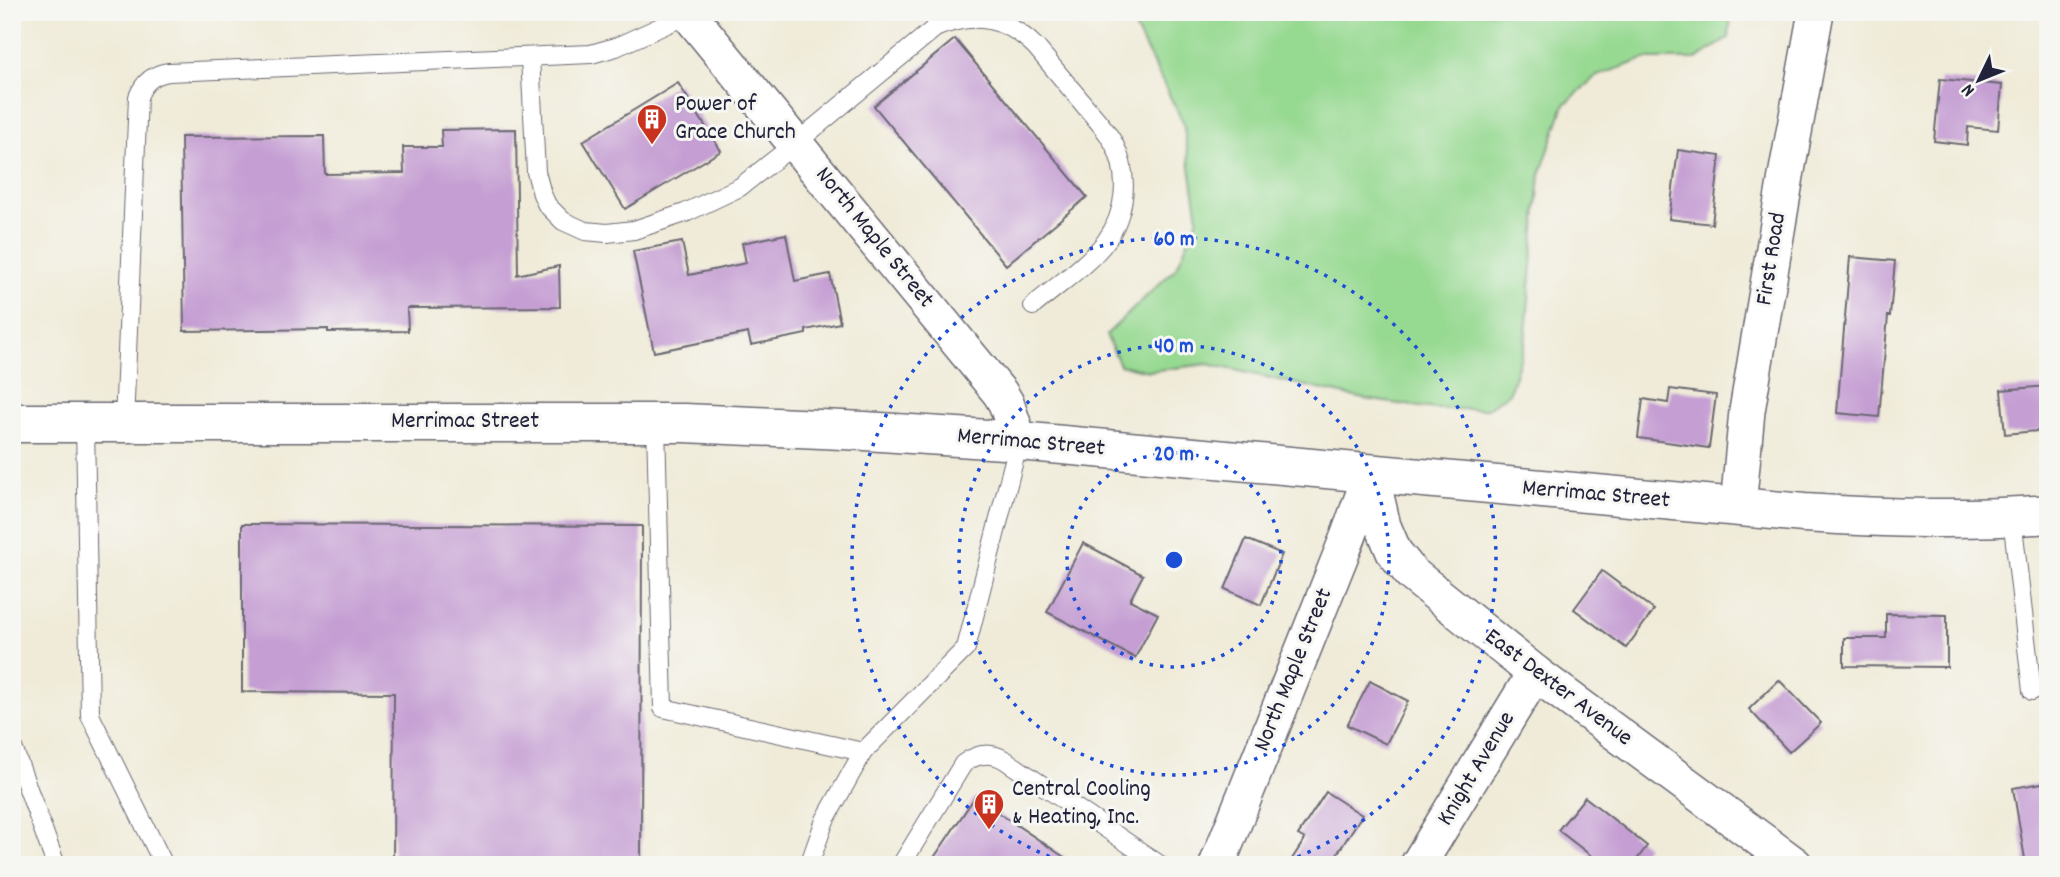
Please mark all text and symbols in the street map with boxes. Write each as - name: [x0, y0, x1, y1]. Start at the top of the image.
- north arrow: [1944, 46, 2014, 116]
- text: N: [1956, 77, 1982, 102]
- place label: Power of Grace Church: [675, 88, 796, 150]
- building icon: Power of Grace Church: [635, 102, 669, 146]
- street label: North Maple Street: [806, 160, 942, 316]
- street label: First Road: [1748, 210, 1796, 308]
- text: 60 m: [1154, 226, 1194, 256]
- text: 40 m: [1154, 333, 1194, 363]
- street label: Merrimac Street: [391, 405, 539, 439]
- street label: Merrimac Street: [956, 420, 1106, 466]
- text: 20 m: [1154, 441, 1194, 471]
- street label: Merrimac Street: [1521, 472, 1671, 518]
- centre of rings: [1162, 548, 1186, 572]
- street label: North Maple Street: [1246, 583, 1342, 757]
- street label: East Dexter Avenue: [1477, 621, 1639, 755]
- street label: Knight Avenue: [1429, 705, 1525, 833]
- place label: Central Cooling & Heating, Inc.: [1012, 773, 1151, 835]
- building icon: Central Cooling & Heating, Inc.: [972, 787, 1006, 831]

